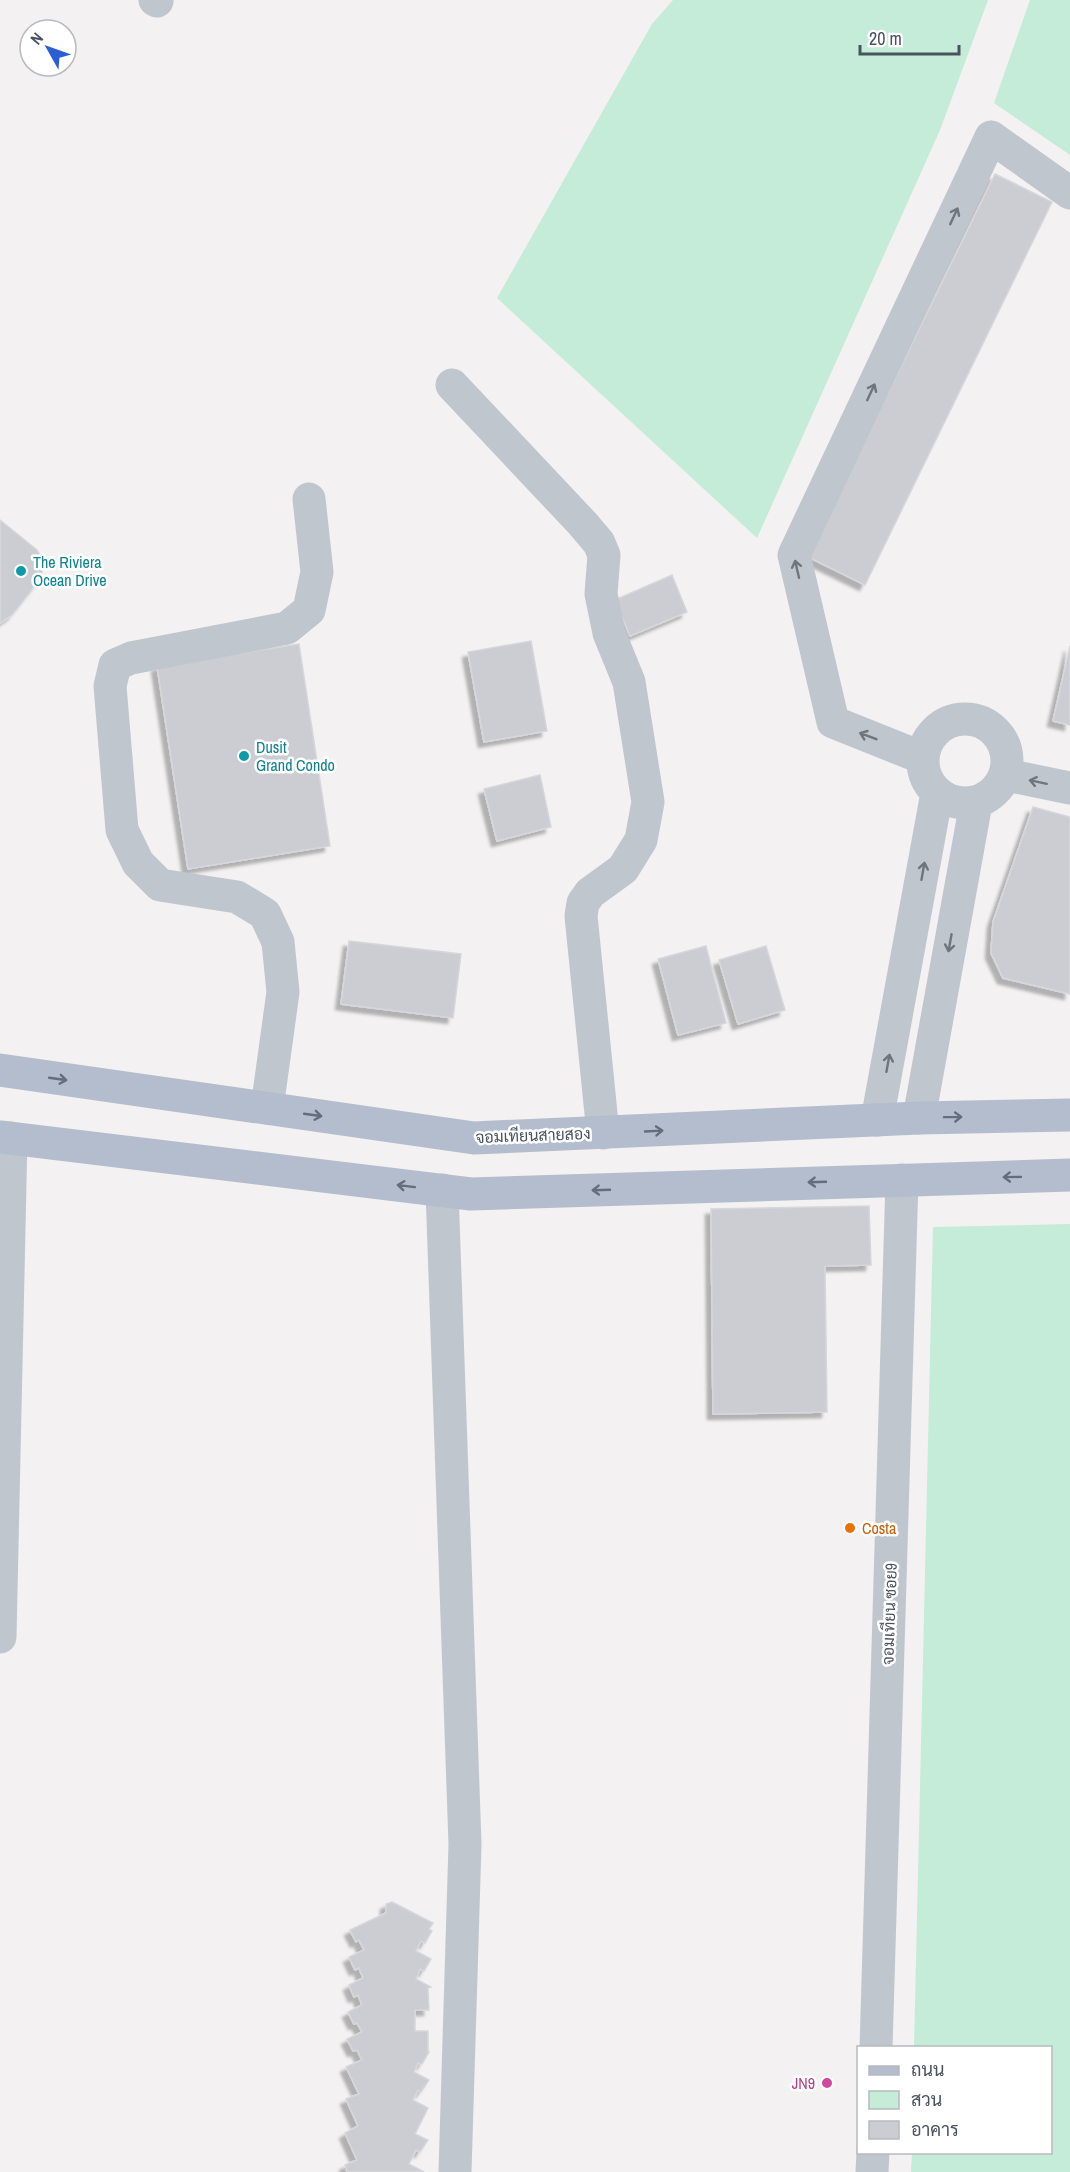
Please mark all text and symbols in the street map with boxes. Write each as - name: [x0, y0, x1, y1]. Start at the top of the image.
- north arrow: [18, 18, 78, 78]
- scale bar: [860, 18, 959, 56]
- text: 20 m: [869, 26, 902, 51]
- text: N: [25, 28, 48, 49]
- one-way arrow: [948, 207, 960, 225]
- one-way arrow: [865, 383, 877, 401]
- place label: The Riviera Ocean Drive: [33, 551, 107, 591]
- one-way arrow: [790, 560, 802, 579]
- marker: The Riviera Ocean Drive: [14, 564, 28, 578]
- one-way arrow: [860, 730, 878, 741]
- place label: Dusit Grand Condo: [256, 736, 335, 776]
- marker: Dusit Grand Condo: [237, 749, 251, 763]
- one-way arrow: [1029, 776, 1048, 787]
- one-way arrow: [918, 862, 929, 881]
- one-way arrow: [944, 932, 955, 952]
- one-way arrow: [883, 1054, 894, 1073]
- one-way arrow: [48, 1073, 67, 1084]
- one-way arrow: [303, 1110, 323, 1121]
- one-way arrow: [943, 1111, 963, 1123]
- street label: จอมเทียนสายสอง: [475, 1122, 591, 1148]
- one-way arrow: [643, 1125, 663, 1136]
- one-way arrow: [1002, 1171, 1022, 1182]
- one-way arrow: [807, 1177, 827, 1188]
- one-way arrow: [397, 1180, 417, 1191]
- one-way arrow: [591, 1184, 611, 1195]
- place label: Costa: [862, 1517, 897, 1539]
- marker: Costa: [843, 1521, 857, 1535]
- street label: จอมเทียน ซอย9: [876, 1563, 902, 1665]
- legend: [857, 2046, 1052, 2154]
- text: ถนน: [911, 2057, 944, 2082]
- place label: JN9: [792, 2072, 815, 2094]
- marker: JN9: [820, 2076, 834, 2090]
- text: สวน: [911, 2087, 942, 2112]
- text: อาคาร: [911, 2117, 959, 2142]

